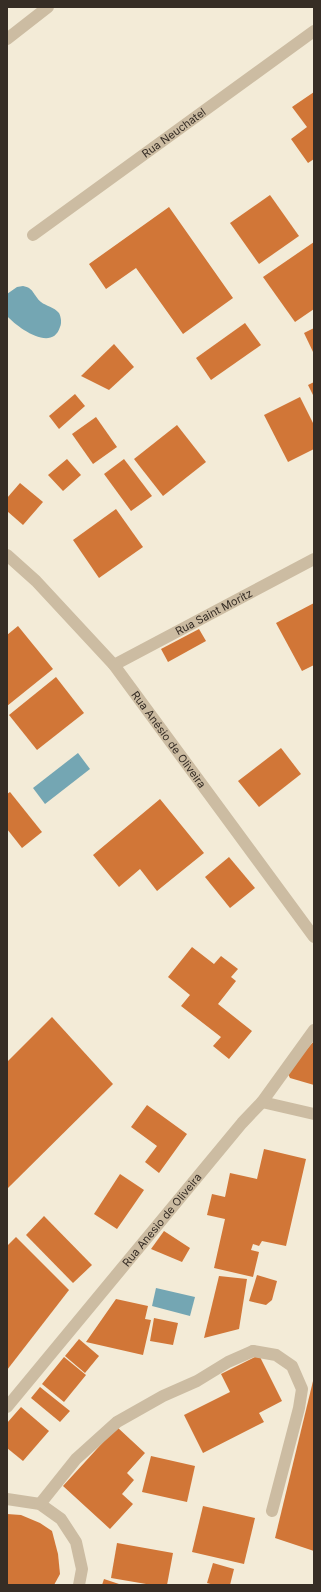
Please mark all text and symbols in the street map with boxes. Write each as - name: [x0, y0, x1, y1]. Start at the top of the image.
- street label: Rua Neuchatel: [139, 105, 209, 161]
- street label: Rua Saint Moritz: [173, 586, 255, 638]
- street label: Rua Anésio de Oliveira: [128, 688, 209, 791]
- street label: Rua Anesio de Oliveira: [119, 1170, 205, 1269]

